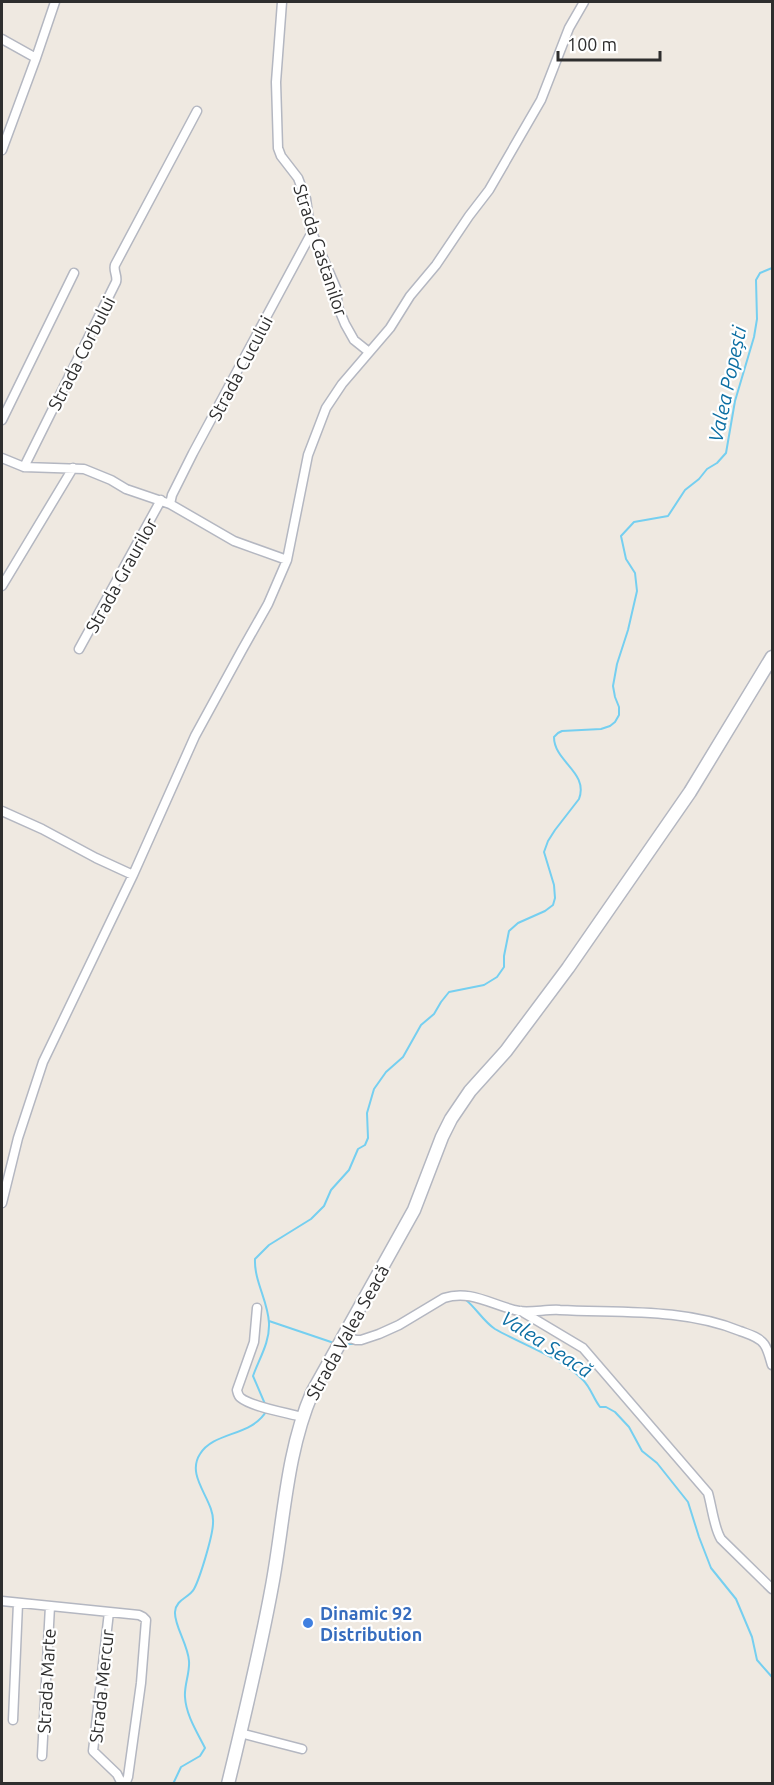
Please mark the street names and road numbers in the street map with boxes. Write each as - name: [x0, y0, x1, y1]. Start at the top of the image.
- street label: Strada Castanilor: [290, 181, 352, 319]
- street label: Strada Corbului: [44, 293, 118, 413]
- street label: Strada Cucului: [204, 312, 276, 424]
- street label: Strada Graurilor: [81, 514, 161, 636]
- street label: Strada Valea Seacă: [302, 1261, 392, 1403]
- street label: Strada Marte: [33, 1628, 59, 1734]
- street label: Strada Mercur: [85, 1628, 117, 1744]

